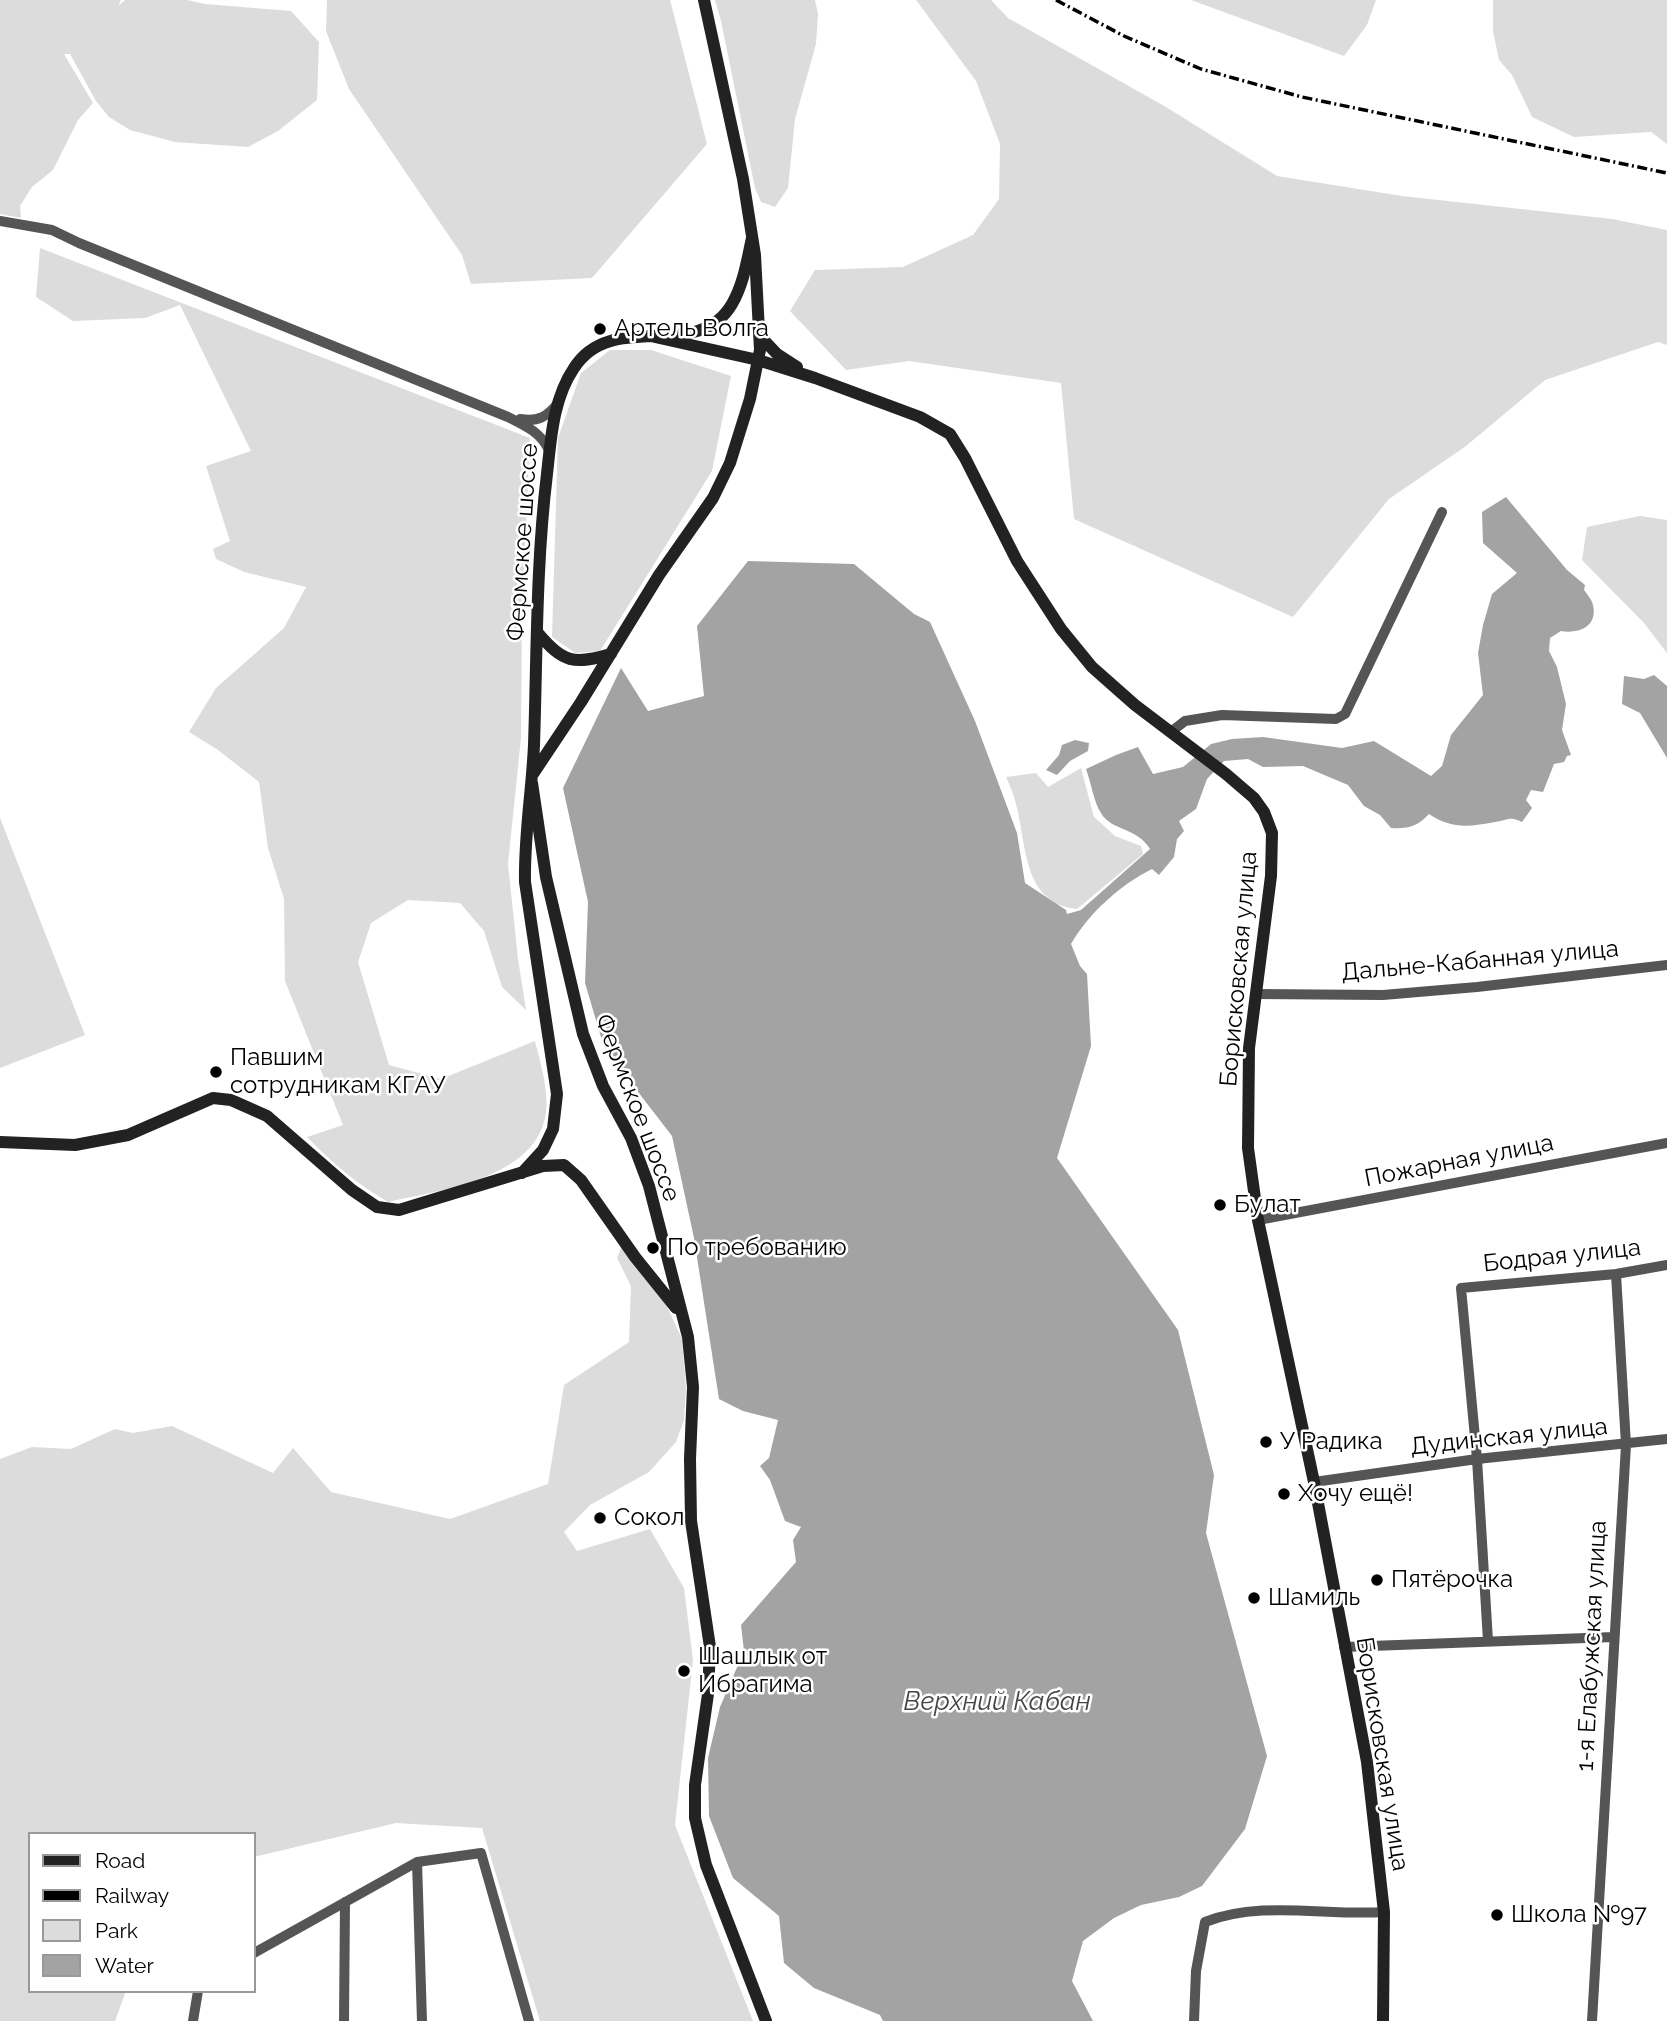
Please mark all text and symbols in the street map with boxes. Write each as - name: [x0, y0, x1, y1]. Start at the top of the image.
- place label: Артель Волга: [614, 315, 769, 343]
- marker: Артель Волга: [592, 321, 608, 337]
- street label: Фермское шоссе: [502, 442, 544, 642]
- street label: Борисковская улица: [1214, 850, 1264, 1088]
- street label: Дальне-Кабанная улица: [1340, 935, 1620, 987]
- street label: Фермское шоссе: [588, 1010, 686, 1206]
- place label: Павшим сотрудникам КГАУ: [230, 1044, 445, 1100]
- marker: Павшим сотрудникам КГАУ: [208, 1064, 224, 1080]
- street label: Пожарная улица: [1362, 1129, 1556, 1193]
- place label: Булат: [1234, 1191, 1301, 1219]
- marker: Булат: [1212, 1197, 1228, 1213]
- street label: Бодрая улица: [1482, 1233, 1642, 1279]
- place label: По требованию: [667, 1234, 847, 1262]
- marker: По требованию: [645, 1240, 661, 1256]
- street label: Дудинская улица: [1409, 1412, 1609, 1462]
- place label: У Радика: [1280, 1428, 1382, 1456]
- marker: У Радика: [1258, 1434, 1274, 1450]
- place label: Хочу ещё!: [1298, 1480, 1413, 1508]
- marker: Хочу ещё!: [1276, 1486, 1292, 1502]
- place label: Сокол: [614, 1504, 685, 1532]
- marker: Сокол: [592, 1510, 608, 1526]
- street label: 1-я Елабужская улица: [1571, 1520, 1613, 1772]
- place label: Пятёрочка: [1391, 1566, 1513, 1594]
- marker: Пятёрочка: [1369, 1572, 1385, 1588]
- place label: Шамиль: [1268, 1584, 1360, 1612]
- marker: Шамиль: [1246, 1590, 1262, 1606]
- street label: Борисковская улица: [1349, 1635, 1415, 1873]
- place label: Шашлык от Ибрагима: [698, 1643, 827, 1699]
- marker: Шашлык от Ибрагима: [676, 1663, 692, 1679]
- water label: Верхний Кабан: [903, 1686, 1091, 1718]
- legend: [28, 1832, 256, 1993]
- text: Road: [95, 1848, 145, 1873]
- text: Railway: [95, 1883, 169, 1908]
- place label: Школа №97: [1511, 1901, 1647, 1929]
- marker: Школа №97: [1489, 1907, 1505, 1923]
- text: Park: [95, 1918, 138, 1943]
- text: Water: [95, 1953, 154, 1978]

